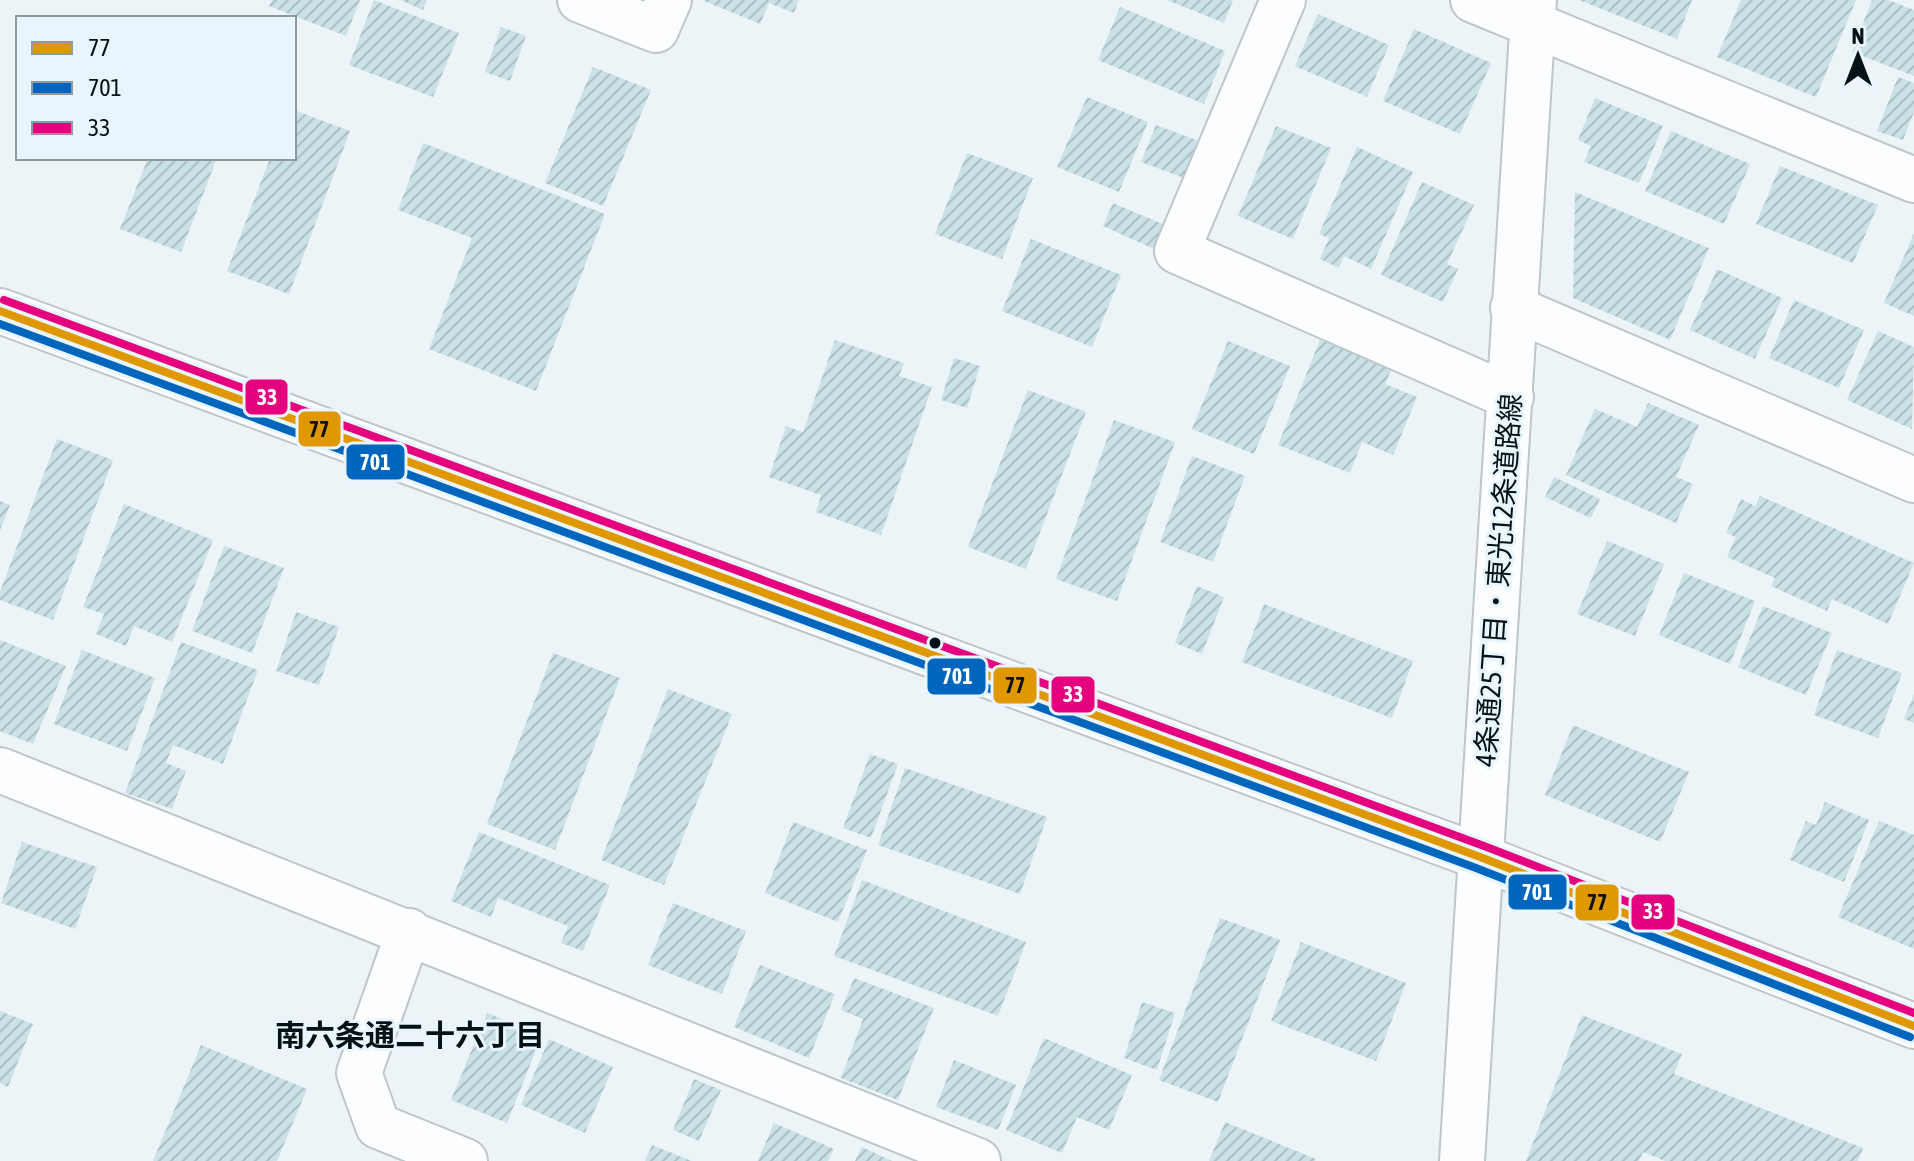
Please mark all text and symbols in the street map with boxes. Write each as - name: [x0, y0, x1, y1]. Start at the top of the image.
- legend: [16, 16, 296, 160]
- north arrow: [1818, 16, 1898, 96]
- text: N: [1852, 23, 1864, 49]
- text: 77: [88, 34, 111, 61]
- text: 701: [88, 74, 122, 101]
- text: 33: [88, 114, 111, 141]
- line badge: 33: [244, 378, 289, 416]
- text: 33: [257, 384, 277, 410]
- street label: 4条通25丁目・東光12条道路線: [1469, 392, 1527, 768]
- line badge: 77: [297, 410, 342, 448]
- text: 77: [309, 416, 329, 442]
- line badge: 701: [345, 443, 406, 481]
- text: 701: [359, 449, 391, 475]
- unlabelled marker: [927, 635, 943, 651]
- line badge: 701: [926, 657, 987, 696]
- text: 701: [941, 663, 973, 689]
- line badge: 77: [992, 666, 1038, 705]
- text: 77: [1005, 672, 1025, 698]
- line badge: 33: [1050, 675, 1096, 714]
- text: 33: [1063, 681, 1083, 707]
- line badge: 701: [1507, 873, 1568, 911]
- text: 701: [1521, 879, 1553, 905]
- line badge: 77: [1574, 883, 1620, 922]
- text: 77: [1587, 889, 1607, 915]
- line badge: 33: [1630, 893, 1676, 931]
- text: 33: [1643, 898, 1663, 924]
- district label: 南六条通二十六丁目: [275, 1018, 545, 1052]

